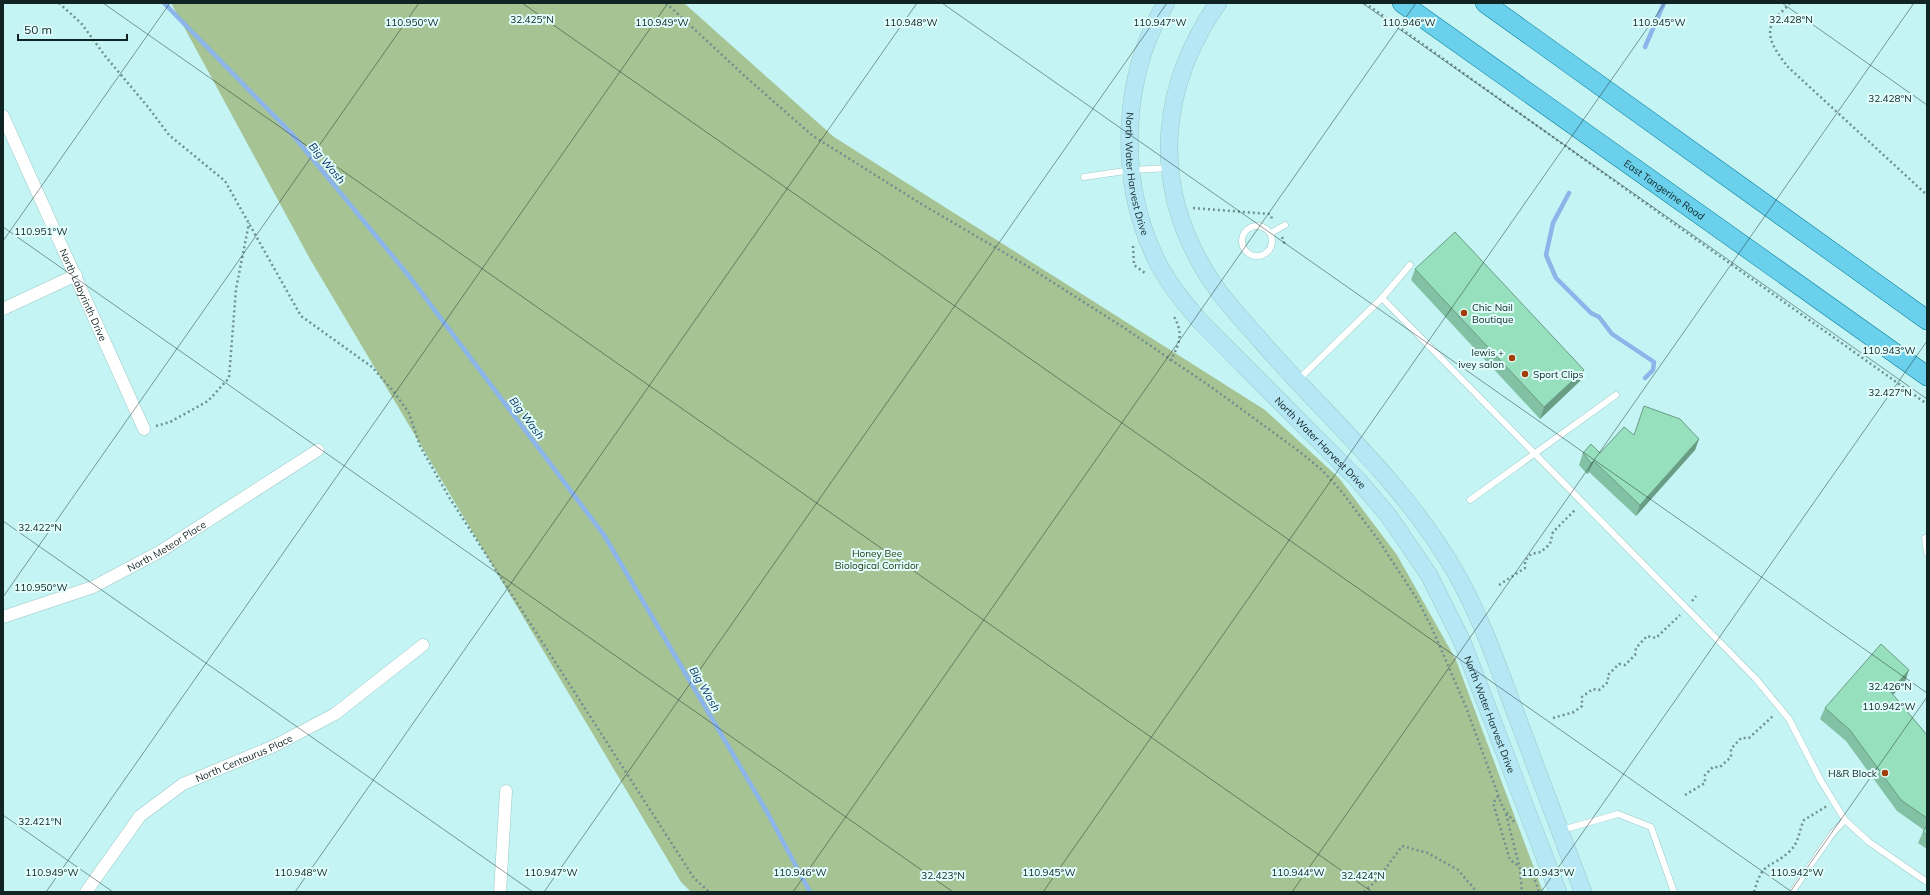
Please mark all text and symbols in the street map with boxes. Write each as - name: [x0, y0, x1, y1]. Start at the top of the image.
- text: 32.425°N: [510, 13, 554, 26]
- text: 32.428°N: [1769, 13, 1813, 26]
- scale bar: [18, 16, 127, 42]
- text: 110.950°W: [385, 16, 439, 29]
- text: 110.949°W: [635, 16, 689, 29]
- text: 110.948°W: [884, 16, 938, 29]
- text: 110.947°W: [1133, 16, 1187, 29]
- text: 110.946°W: [1382, 16, 1436, 29]
- text: 110.945°W: [1632, 16, 1686, 29]
- text: 50 m: [24, 22, 52, 37]
- text: 32.428°N: [1868, 92, 1912, 105]
- street label: North Water Harvest Drive: [1122, 112, 1151, 237]
- water label: Big Wash: [306, 139, 348, 187]
- street label: East Tangerine Road: [1621, 157, 1707, 223]
- text: 110.951°W: [14, 225, 68, 238]
- street label: North Labyrinth Drive: [57, 247, 109, 343]
- place label: Chic Nail Boutique: [1472, 301, 1513, 326]
- marker: Chic Nail Boutique: [1459, 308, 1469, 318]
- text: 110.943°W: [1862, 344, 1916, 357]
- place label: lewis + ivey salon: [1458, 346, 1504, 371]
- marker: lewis + ivey salon: [1507, 353, 1517, 363]
- place label: Sport Clips: [1533, 368, 1584, 381]
- marker: Sport Clips: [1520, 369, 1530, 379]
- text: 32.427°N: [1868, 386, 1912, 399]
- water label: Big Wash: [506, 394, 548, 442]
- street label: North Water Harvest Drive: [1272, 394, 1369, 492]
- street label: North Meteor Place: [125, 518, 208, 575]
- text: 32.422°N: [18, 521, 62, 534]
- park label: Honey Bee Biological Corridor: [835, 547, 920, 572]
- text: 110.950°W: [14, 581, 68, 594]
- street label: North Water Harvest Drive: [1461, 654, 1518, 775]
- water label: Big Wash: [687, 664, 723, 714]
- text: 32.426°N: [1868, 680, 1912, 693]
- text: 110.942°W: [1862, 700, 1916, 713]
- street label: North Centaurus Place: [194, 731, 295, 785]
- place label: H&R Block: [1828, 767, 1878, 780]
- marker: H&R Block: [1880, 768, 1890, 778]
- text: 32.421°N: [18, 815, 62, 828]
- text: 110.949°W: [25, 866, 79, 879]
- text: 110.948°W: [274, 866, 328, 879]
- text: 110.947°W: [524, 866, 578, 879]
- text: 110.946°W: [773, 866, 827, 879]
- text: 110.945°W: [1022, 866, 1076, 879]
- text: 110.944°W: [1271, 866, 1325, 879]
- text: 110.943°W: [1521, 866, 1575, 879]
- text: 110.942°W: [1770, 866, 1824, 879]
- text: 32.423°N: [921, 869, 965, 882]
- text: 32.424°N: [1341, 869, 1385, 882]

